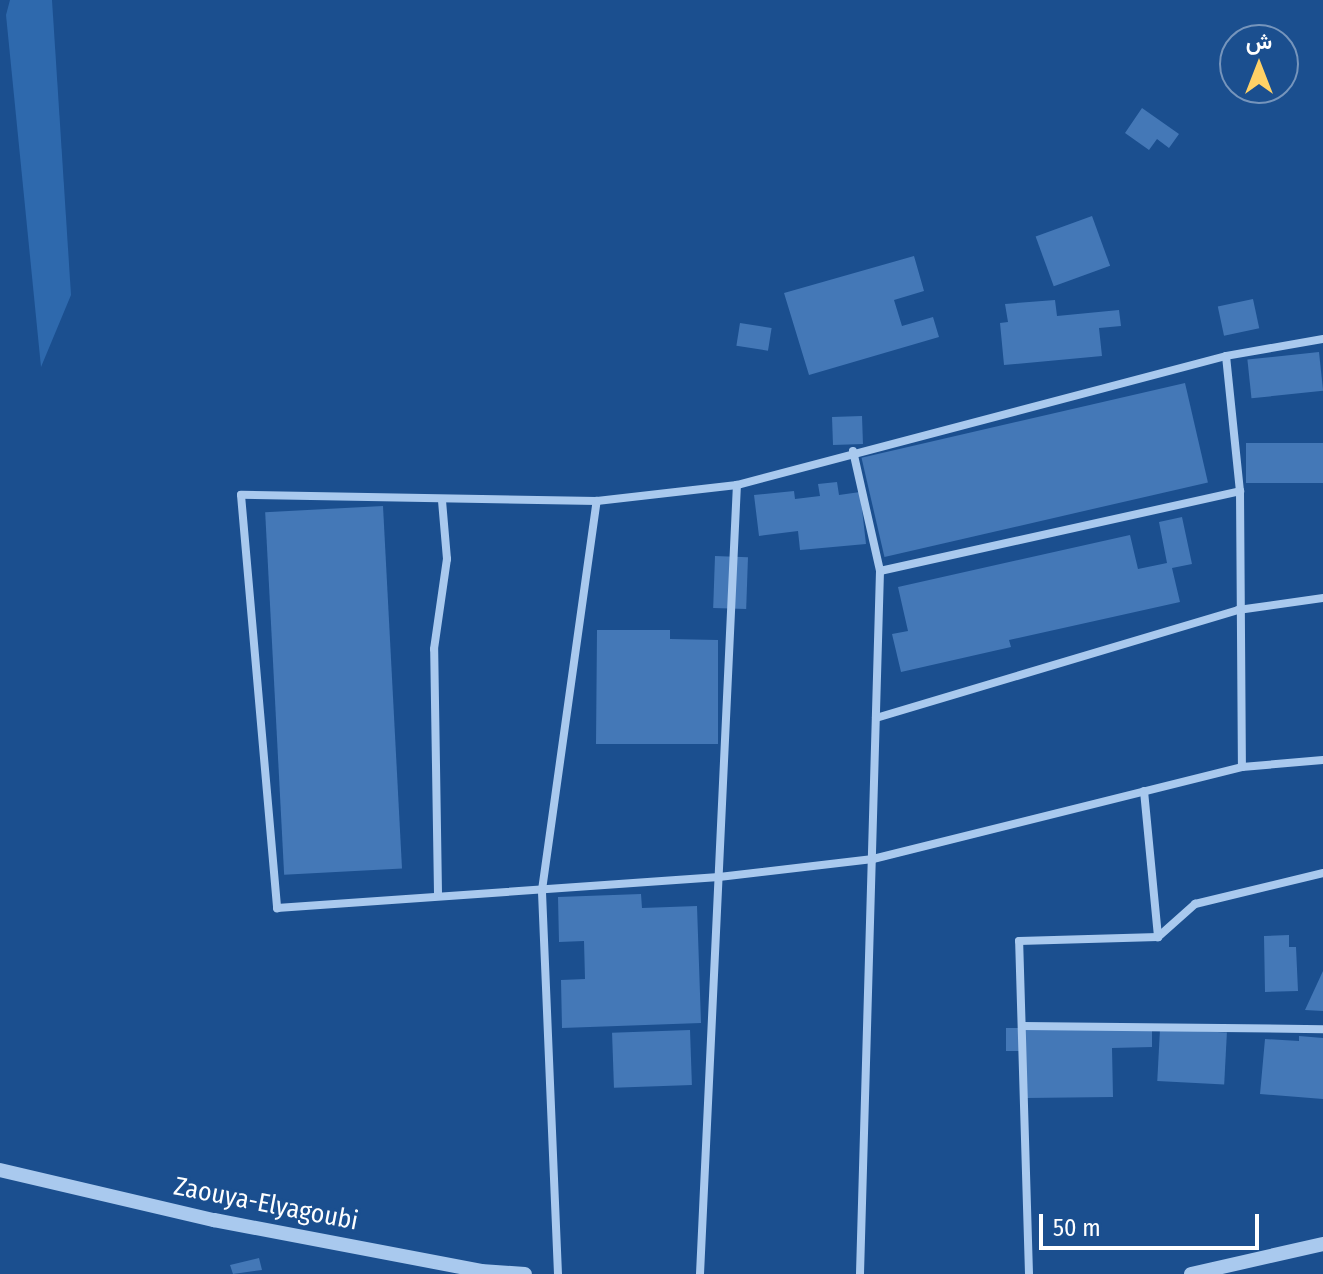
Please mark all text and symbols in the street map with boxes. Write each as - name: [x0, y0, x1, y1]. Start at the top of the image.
- north arrow: [1219, 24, 1299, 104]
- text: ش: [1246, 28, 1272, 55]
- street label: Zaouya-Elyagoubi: [171, 1171, 361, 1237]
- scale bar: [1043, 1198, 1263, 1248]
- text: 50 m: [1053, 1214, 1101, 1242]

